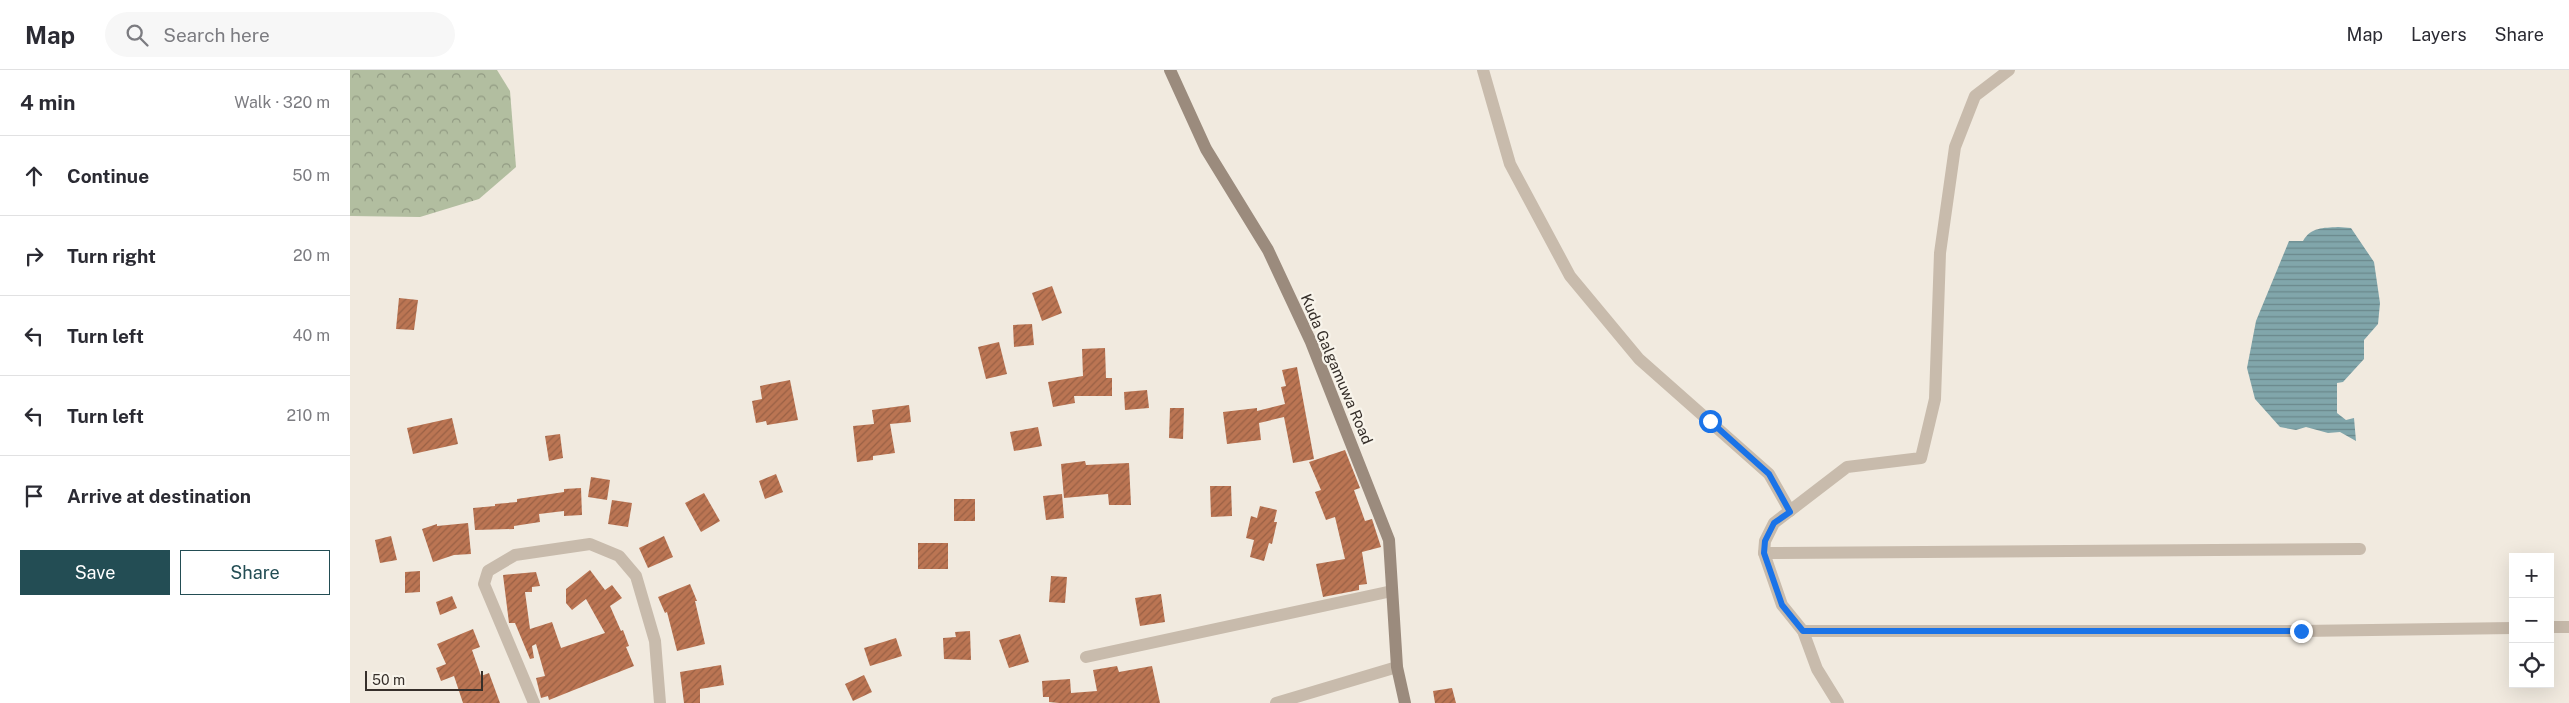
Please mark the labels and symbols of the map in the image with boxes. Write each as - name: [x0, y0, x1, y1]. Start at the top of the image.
- street label: Kuda Galgamuwa Road: [1298, 291, 1376, 447]
- route start: [1699, 410, 1722, 433]
- route end: [2290, 620, 2313, 643]
- scale bar: [365, 668, 482, 691]

